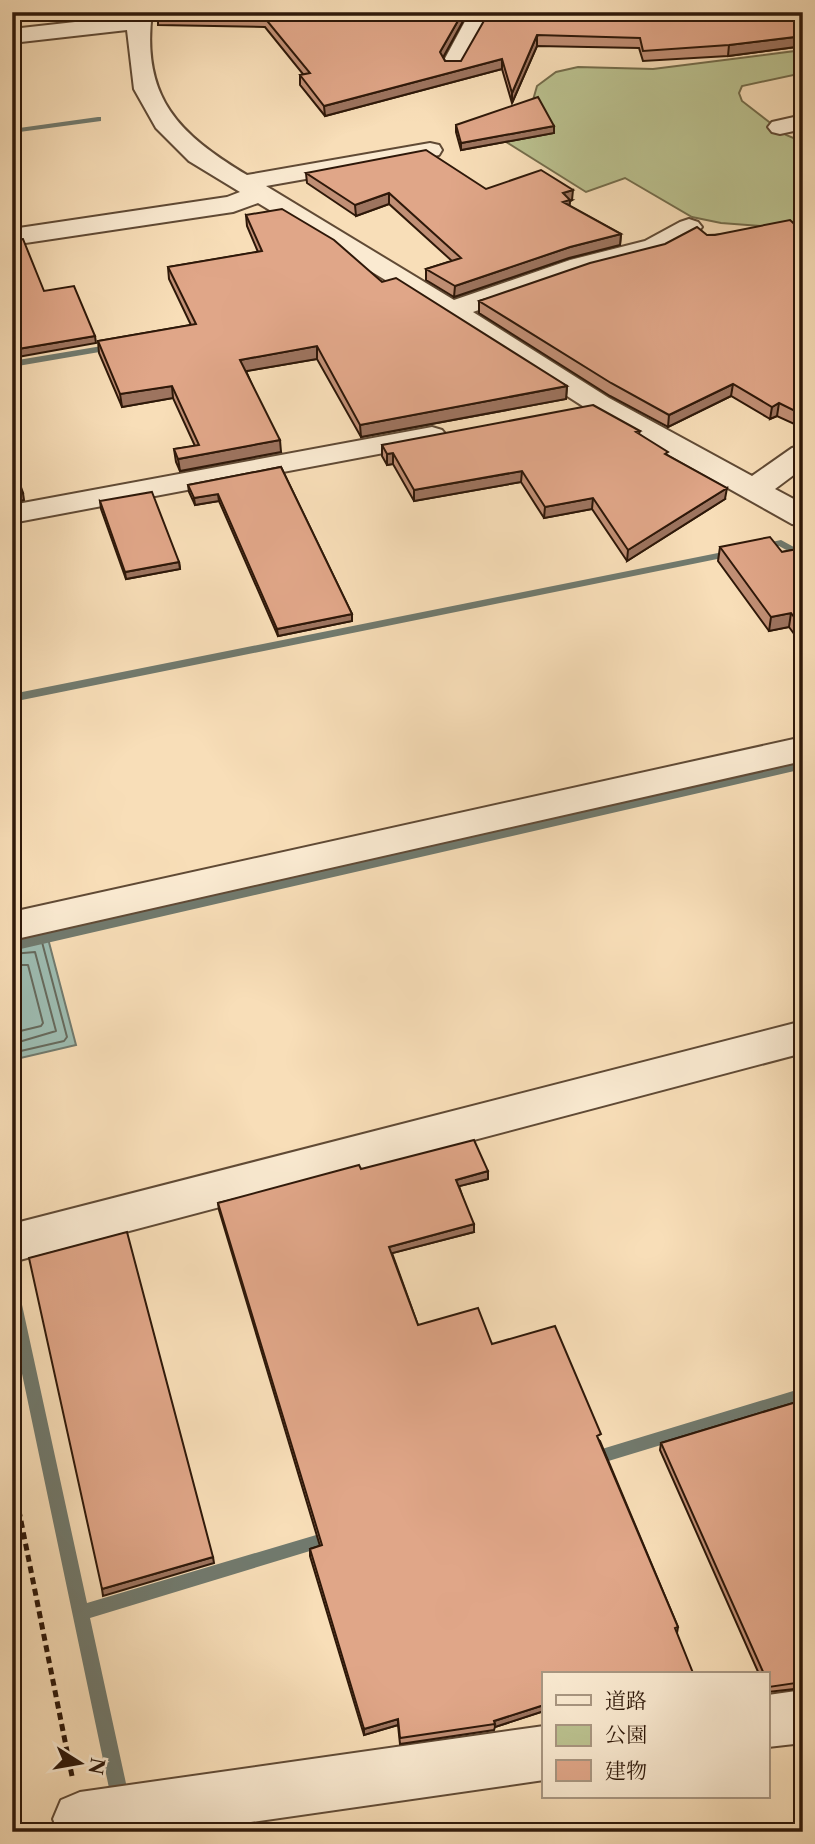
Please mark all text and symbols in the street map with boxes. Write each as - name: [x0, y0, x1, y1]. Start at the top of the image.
- legend: [542, 1672, 770, 1798]
- text: 道路: [605, 1688, 647, 1713]
- text: 公園: [605, 1722, 647, 1747]
- north arrow: [46, 1728, 116, 1798]
- text: N: [83, 1756, 109, 1776]
- text: 建物: [605, 1758, 647, 1783]

